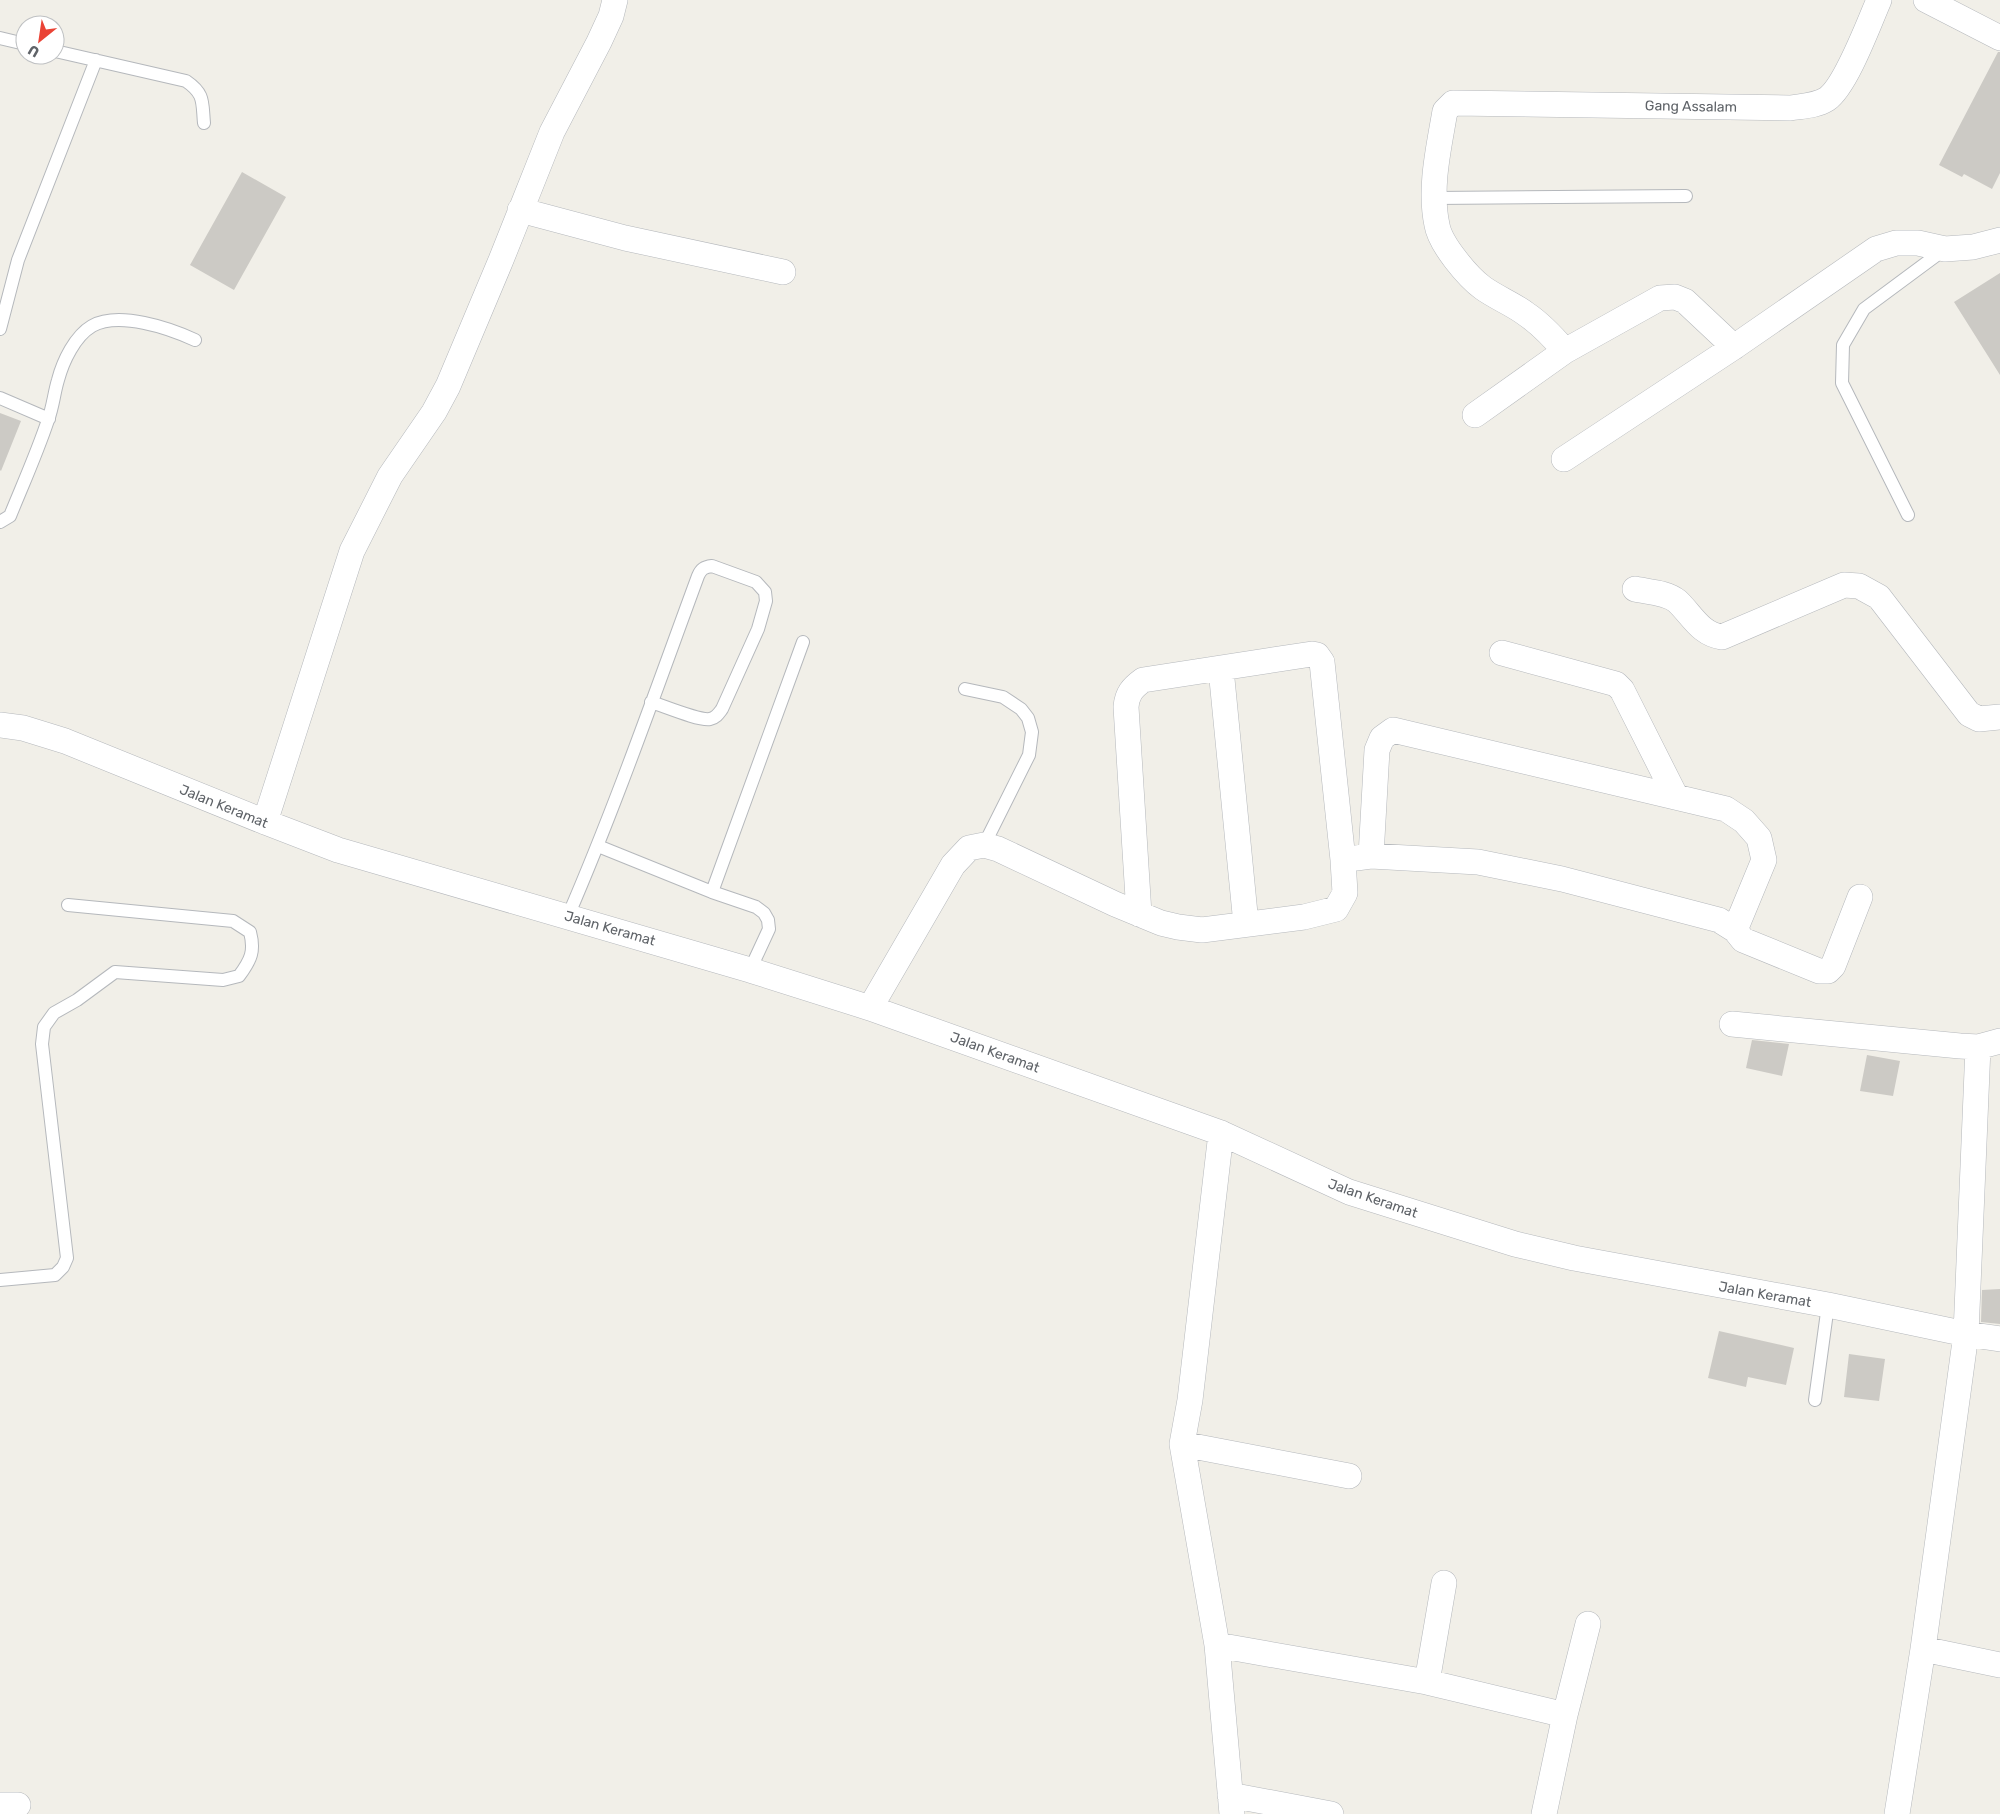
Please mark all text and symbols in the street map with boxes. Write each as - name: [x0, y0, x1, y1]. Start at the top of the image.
- north arrow: [15, 15, 65, 65]
- text: U: [25, 41, 42, 61]
- street label: Gang Assalam: [1645, 97, 1737, 116]
- street label: Jalan Keramat: [177, 781, 271, 832]
- street label: Jalan Keramat: [562, 907, 658, 950]
- street label: Jalan Keramat: [948, 1028, 1042, 1077]
- street label: Jalan Keramat: [1326, 1175, 1421, 1222]
- street label: Jalan Keramat: [1717, 1278, 1813, 1311]

